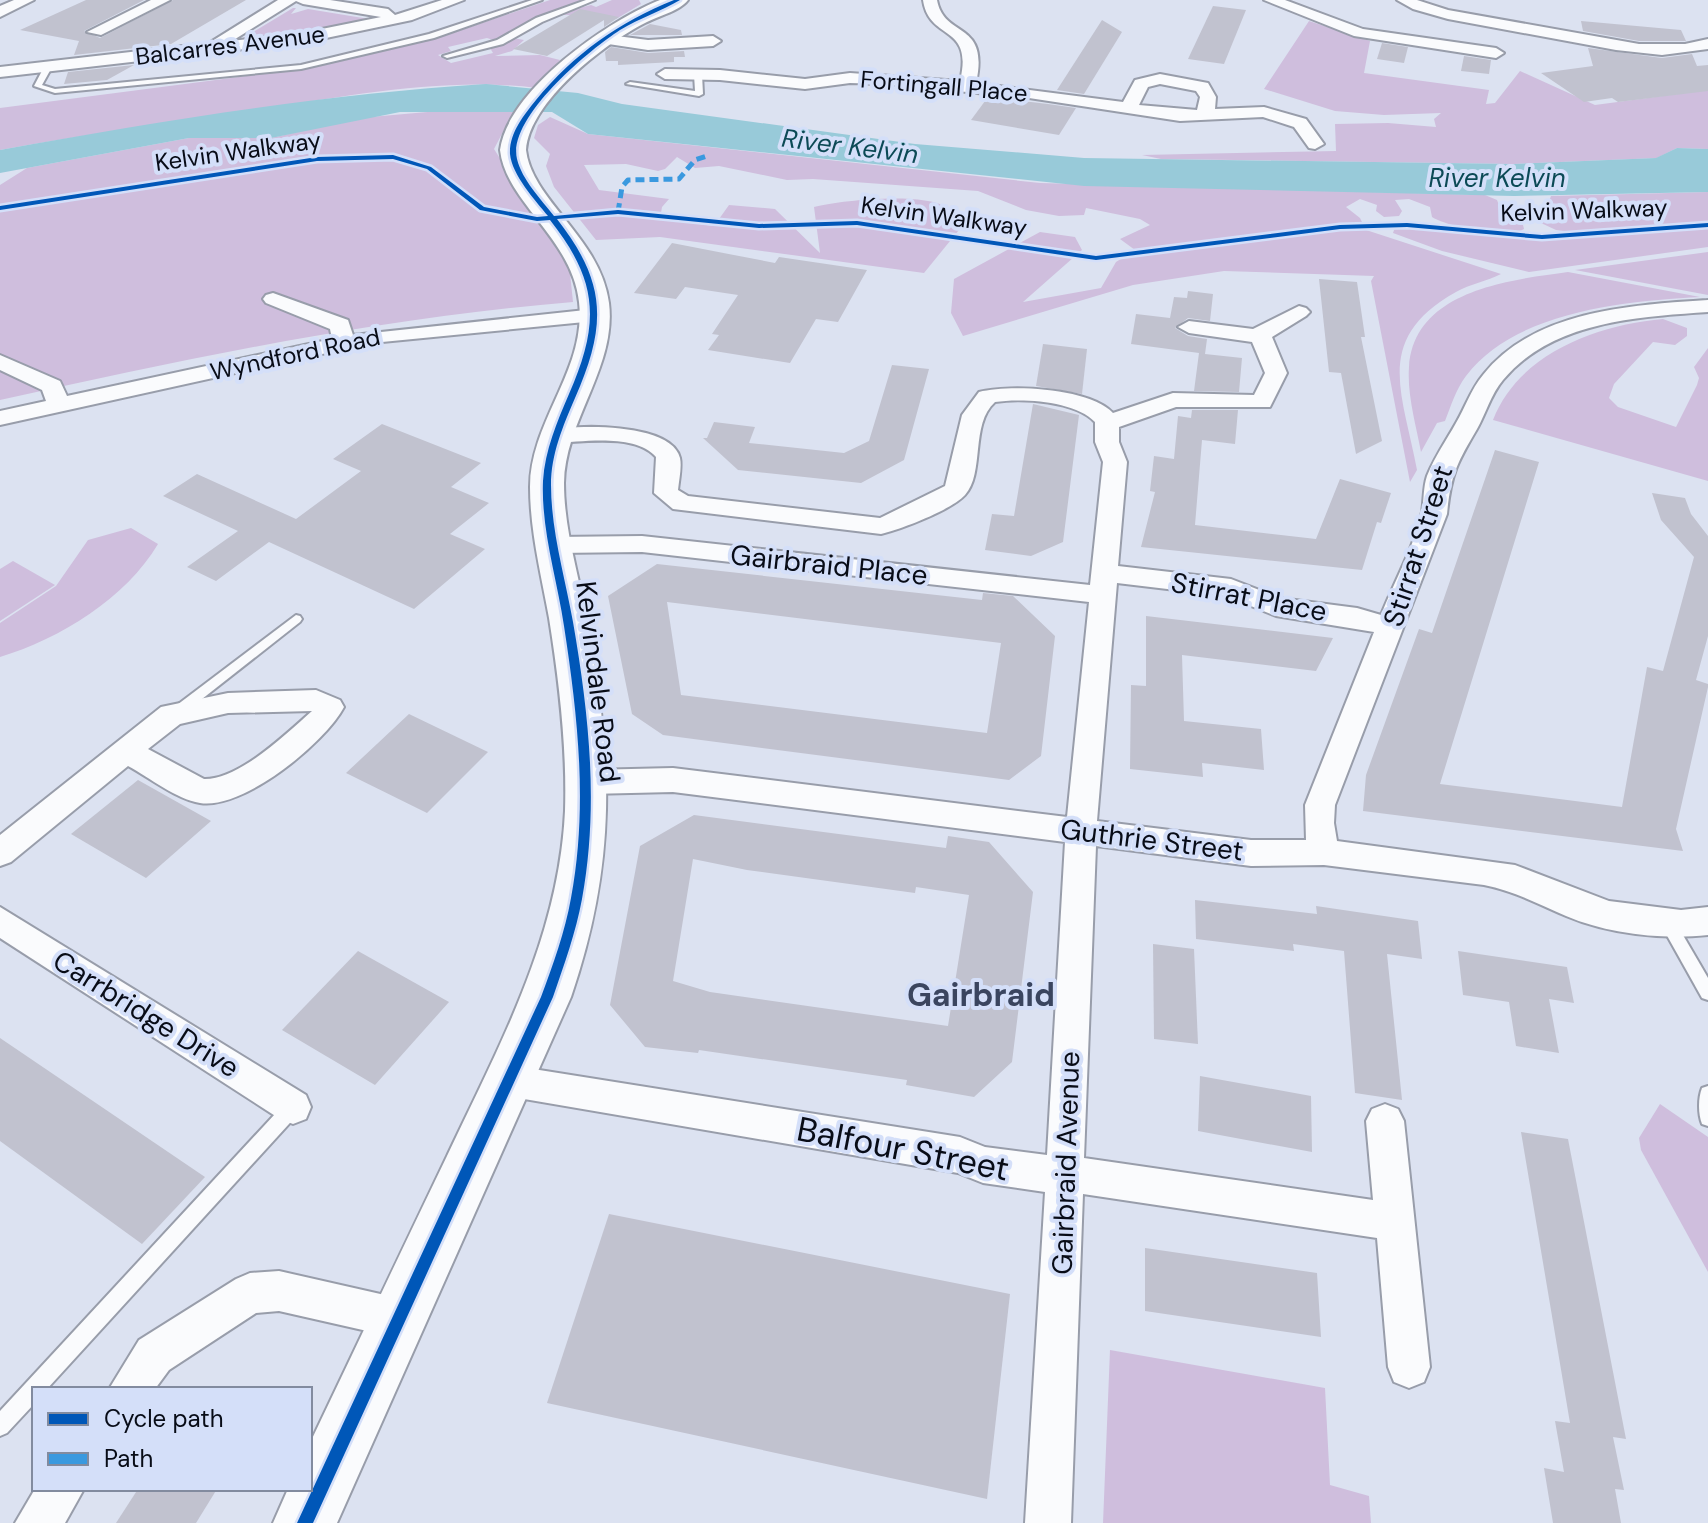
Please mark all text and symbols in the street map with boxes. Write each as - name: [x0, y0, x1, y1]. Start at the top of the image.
- street label: Balcarres Avenue: [134, 18, 326, 72]
- street label: Fortingall Place: [859, 63, 1029, 109]
- water label: River Kelvin: [780, 121, 920, 171]
- street label: Kelvin Walkway: [153, 124, 323, 178]
- water label: River Kelvin: [1428, 161, 1566, 195]
- street label: Kelvin Walkway: [859, 189, 1029, 243]
- street label: Kelvin Walkway: [1500, 192, 1668, 228]
- street label: Wyndford Road: [207, 321, 383, 387]
- street label: Stirrat Street: [1375, 461, 1461, 631]
- street label: Gairbraid Place: [729, 536, 929, 594]
- street label: Stirrat Place: [1168, 564, 1330, 630]
- street label: Kelvindale Road: [567, 579, 629, 785]
- street label: Guthrie Street: [1058, 810, 1246, 870]
- street label: Carrbridge Drive: [46, 942, 246, 1086]
- district label: Gairbraid: [907, 974, 1055, 1016]
- street label: Gairbraid Avenue: [1044, 1051, 1088, 1275]
- street label: Balfour Street: [793, 1106, 1013, 1192]
- legend: [32, 1387, 312, 1491]
- text: Cycle path: [104, 1403, 223, 1434]
- text: Path: [104, 1443, 153, 1474]

